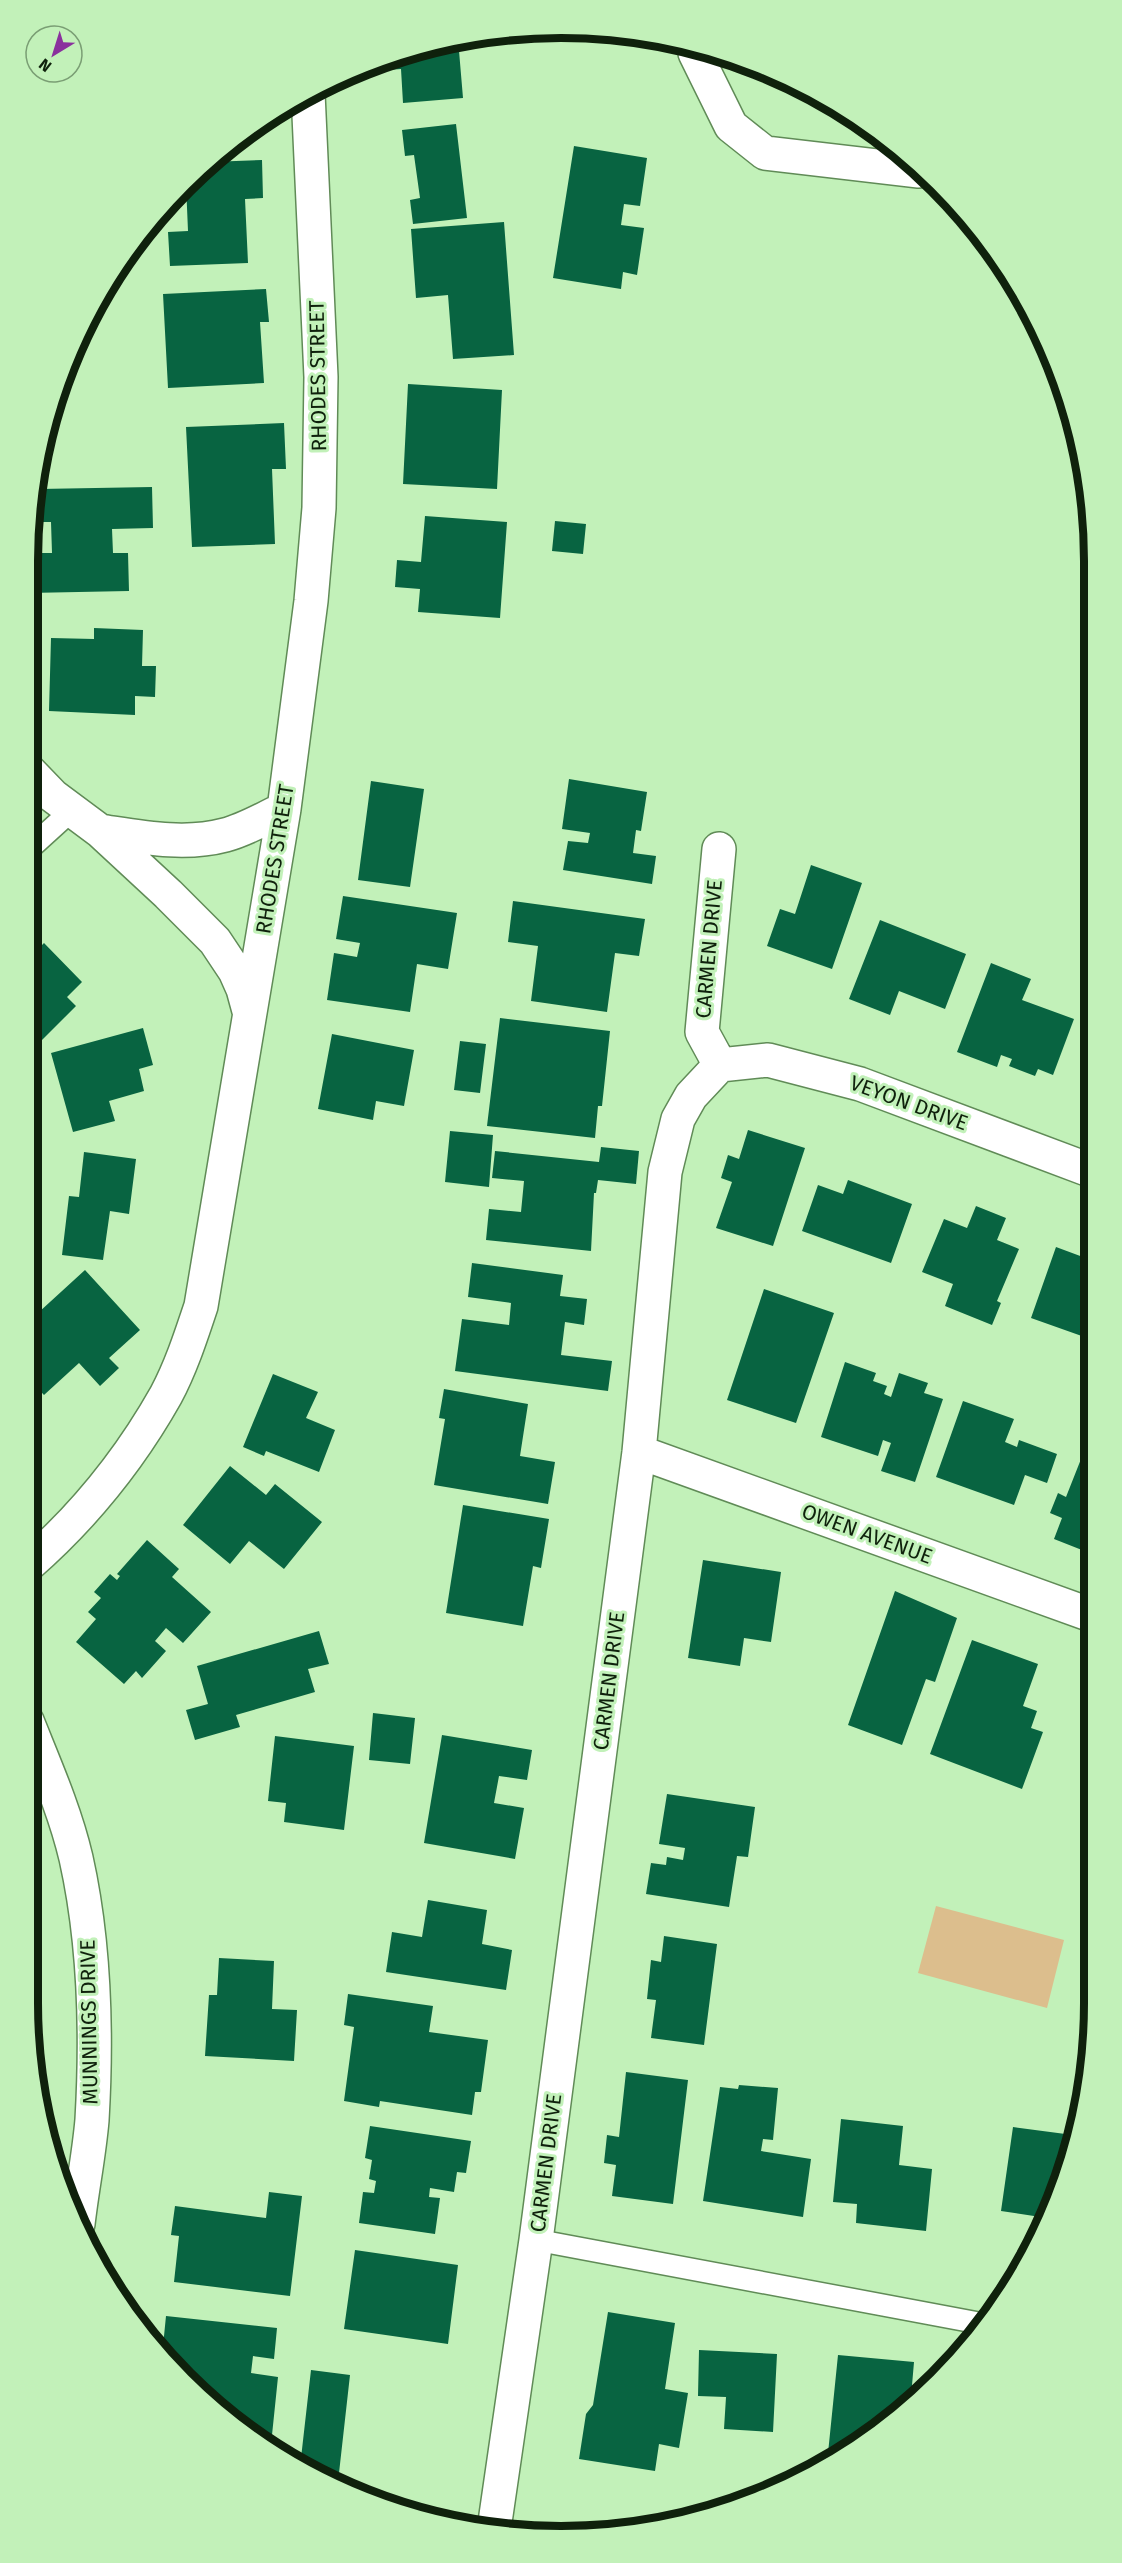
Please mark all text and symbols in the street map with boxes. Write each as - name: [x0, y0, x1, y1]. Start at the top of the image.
- north arrow: [24, 24, 84, 84]
- text: N: [35, 55, 55, 76]
- street label: RHODES STREET: [304, 300, 332, 452]
- street label: RHODES STREET: [250, 782, 300, 936]
- street label: CARMEN DRIVE: [690, 878, 728, 1020]
- street label: VEYON DRIVE: [847, 1070, 971, 1136]
- street label: OWEN AVENUE: [798, 1498, 936, 1570]
- street label: CARMEN DRIVE: [588, 1610, 630, 1752]
- street label: MUNNINGS DRIVE: [75, 1939, 103, 2105]
- street label: CARMEN DRIVE: [525, 2092, 567, 2234]

